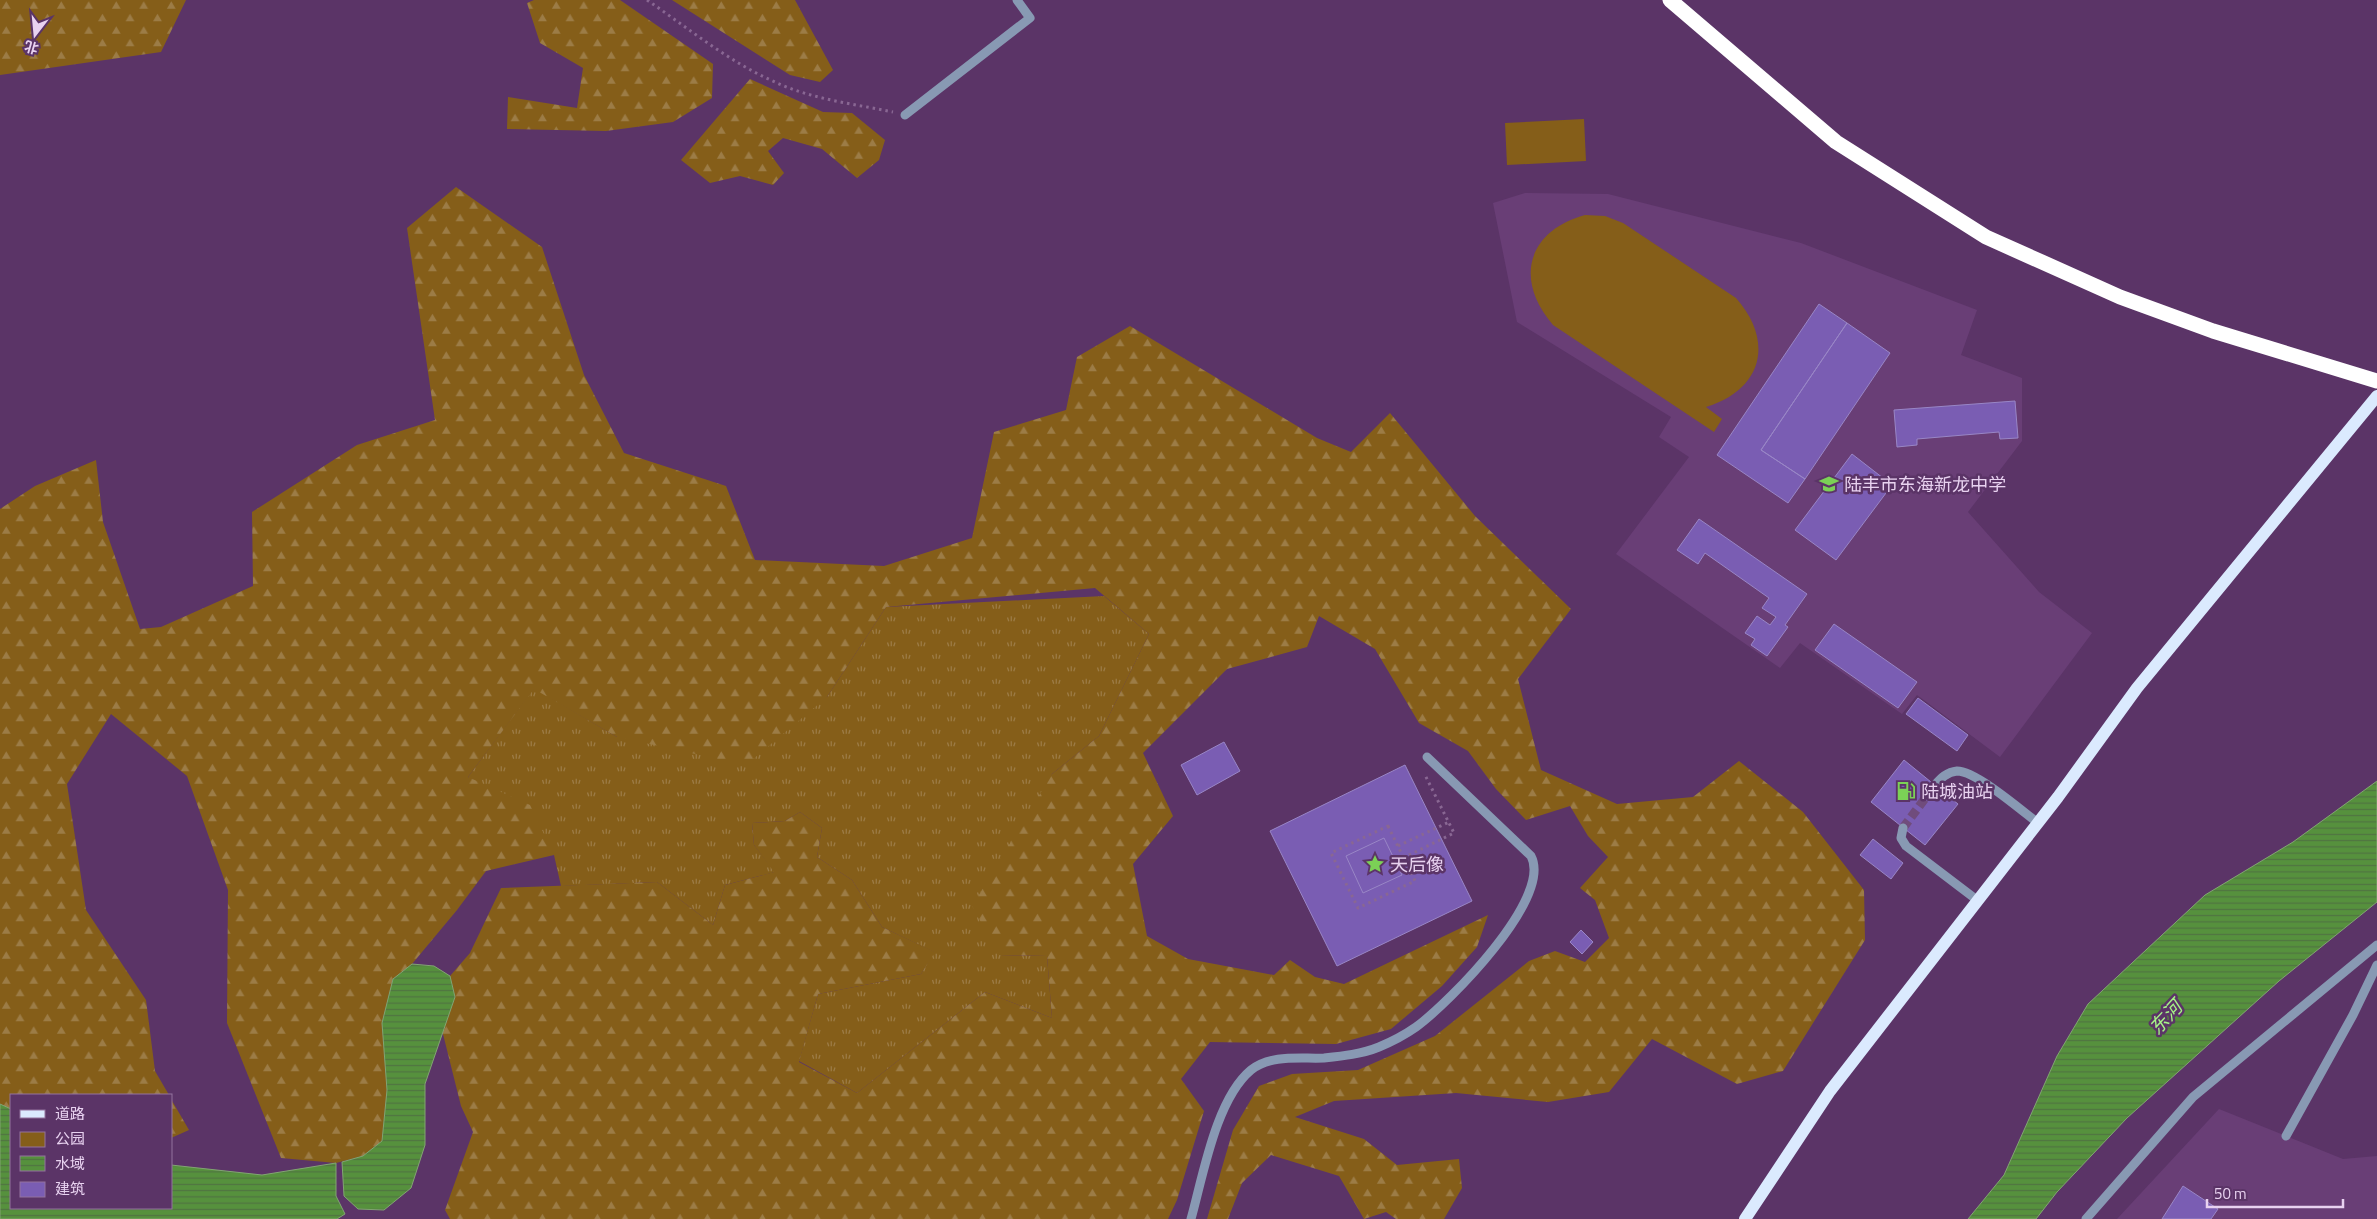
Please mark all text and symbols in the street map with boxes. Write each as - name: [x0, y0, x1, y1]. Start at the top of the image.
- north arrow: [10, 10, 60, 60]
- text: 北: [22, 36, 41, 60]
- place label: 陆丰市东海新龙中学: [1844, 471, 2006, 498]
- school or university icon: 陆丰市东海新龙中学: [1818, 473, 1840, 495]
- place label: 陆城油站: [1921, 778, 1993, 805]
- fuel station icon: 陆城油站: [1895, 780, 1917, 802]
- place label: 天后像: [1390, 851, 1444, 878]
- place icon: 天后像: [1364, 853, 1386, 875]
- water label: 东河: [2141, 990, 2191, 1041]
- legend: [10, 1094, 172, 1209]
- text: 道路: [55, 1102, 85, 1125]
- text: 公园: [55, 1127, 85, 1150]
- text: 水域: [55, 1152, 85, 1175]
- scale bar: [2207, 1176, 2343, 1208]
- text: 建筑: [55, 1177, 85, 1200]
- text: 50 m: [2214, 1182, 2247, 1205]

